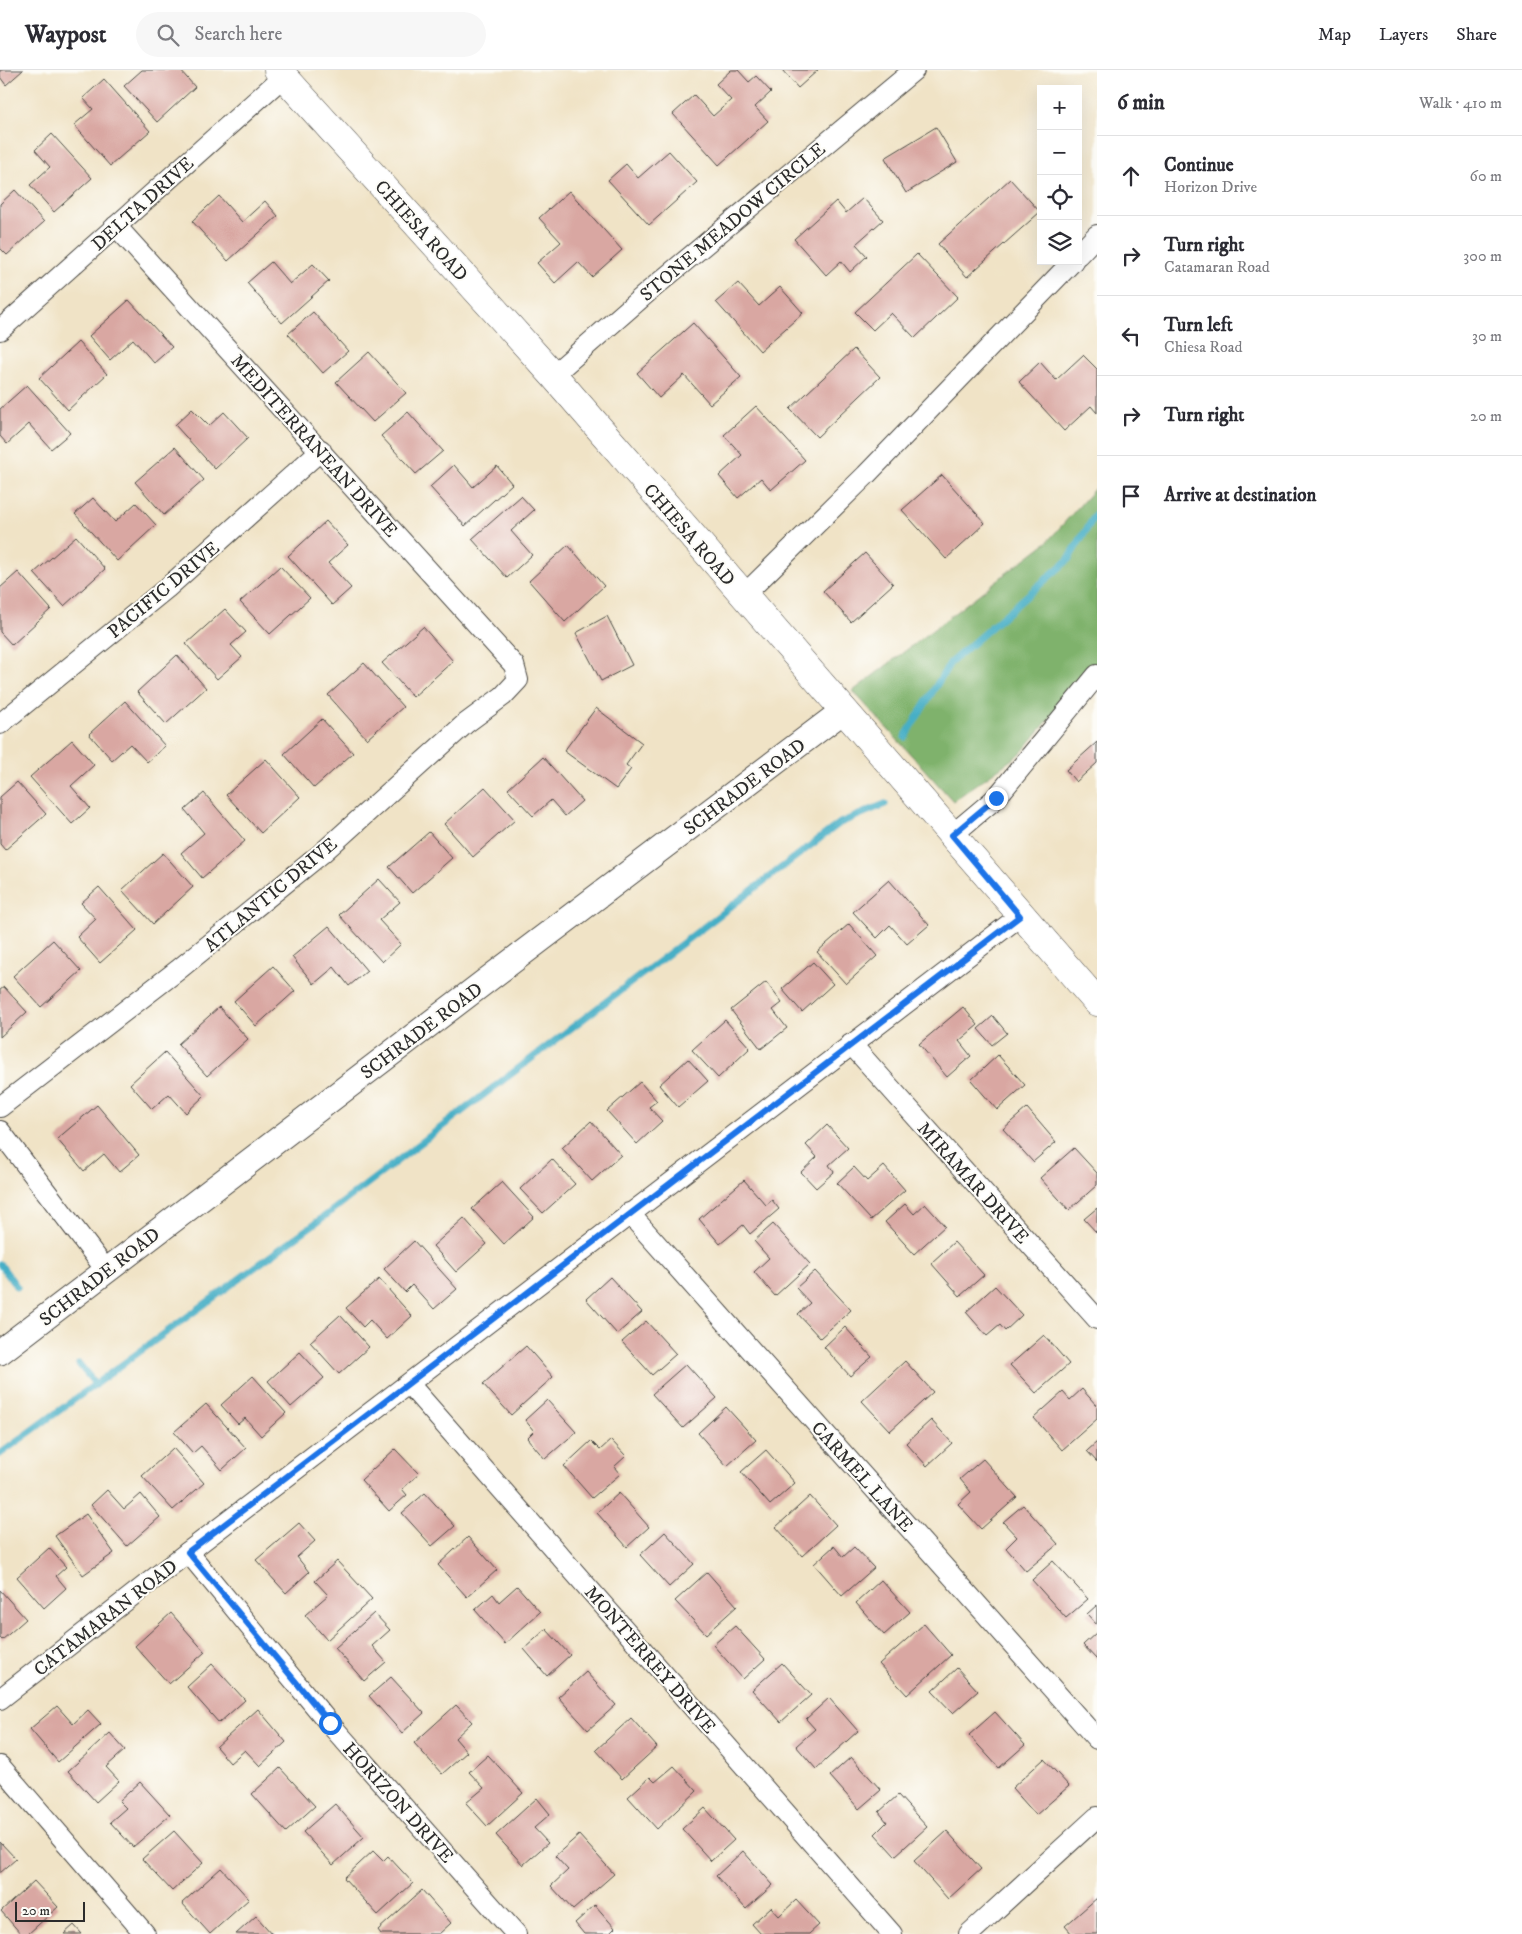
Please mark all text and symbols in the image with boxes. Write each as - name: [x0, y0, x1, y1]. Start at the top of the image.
- search box: [136, 12, 486, 57]
- text: Waypost: [25, 20, 106, 50]
- icon: search: [154, 21, 182, 49]
- text: Search here: [194, 23, 282, 46]
- text: Map: [1318, 24, 1351, 46]
- text: Layers: [1379, 24, 1428, 46]
- text: Share: [1456, 24, 1497, 46]
- map controls: [1037, 85, 1082, 265]
- button: +: [1037, 85, 1082, 130]
- text: 6 min: [1117, 90, 1165, 116]
- text: Walk · 410 m: [1419, 93, 1502, 113]
- button: −: [1037, 130, 1082, 175]
- street label: STONE MEADOW CIRCLE: [635, 138, 830, 307]
- street label: DELTA DRIVE: [87, 152, 199, 256]
- text: Continue: [1164, 154, 1234, 177]
- icon: ahead: [1117, 162, 1145, 190]
- text: 60 m: [1470, 166, 1502, 186]
- button: locate: [1037, 175, 1082, 220]
- street label: CHIESA ROAD: [369, 176, 472, 286]
- text: Horizon Drive: [1164, 177, 1257, 197]
- button: layers: [1037, 220, 1082, 265]
- text: Turn right: [1164, 234, 1244, 257]
- icon: right: [1117, 242, 1145, 270]
- text: 300 m: [1463, 246, 1502, 266]
- text: Catamaran Road: [1164, 257, 1270, 277]
- text: Turn left: [1164, 314, 1233, 337]
- icon: left: [1117, 322, 1145, 350]
- text: 30 m: [1472, 326, 1502, 346]
- text: Chiesa Road: [1164, 337, 1242, 357]
- street label: MEDITERRANEAN DRIVE: [226, 350, 402, 542]
- icon: right: [1117, 402, 1145, 430]
- text: Turn right: [1164, 404, 1244, 427]
- text: 20 m: [1470, 406, 1502, 426]
- street label: CHIESA ROAD: [638, 479, 740, 591]
- icon: arrive: [1117, 482, 1145, 510]
- text: Arrive at destination: [1164, 484, 1316, 507]
- street label: PACIFIC DRIVE: [103, 537, 225, 644]
- street label: SCHRADE ROAD: [679, 734, 810, 841]
- route end: [985, 787, 1008, 810]
- street label: ATLANTIC DRIVE: [200, 833, 342, 957]
- street label: SCHRADE ROAD: [356, 978, 487, 1085]
- street label: MIRAMAR DRIVE: [912, 1117, 1034, 1249]
- street label: SCHRADE ROAD: [35, 1223, 165, 1331]
- street label: CARMEL LANE: [806, 1417, 918, 1537]
- street label: CATAMARAN ROAD: [29, 1555, 182, 1681]
- street label: MONTERREY DRIVE: [579, 1581, 720, 1739]
- route start: [319, 1712, 342, 1735]
- street label: HORIZON DRIVE: [338, 1738, 458, 1868]
- scale bar: [15, 1899, 85, 1922]
- text: 20 m: [22, 1902, 50, 1920]

